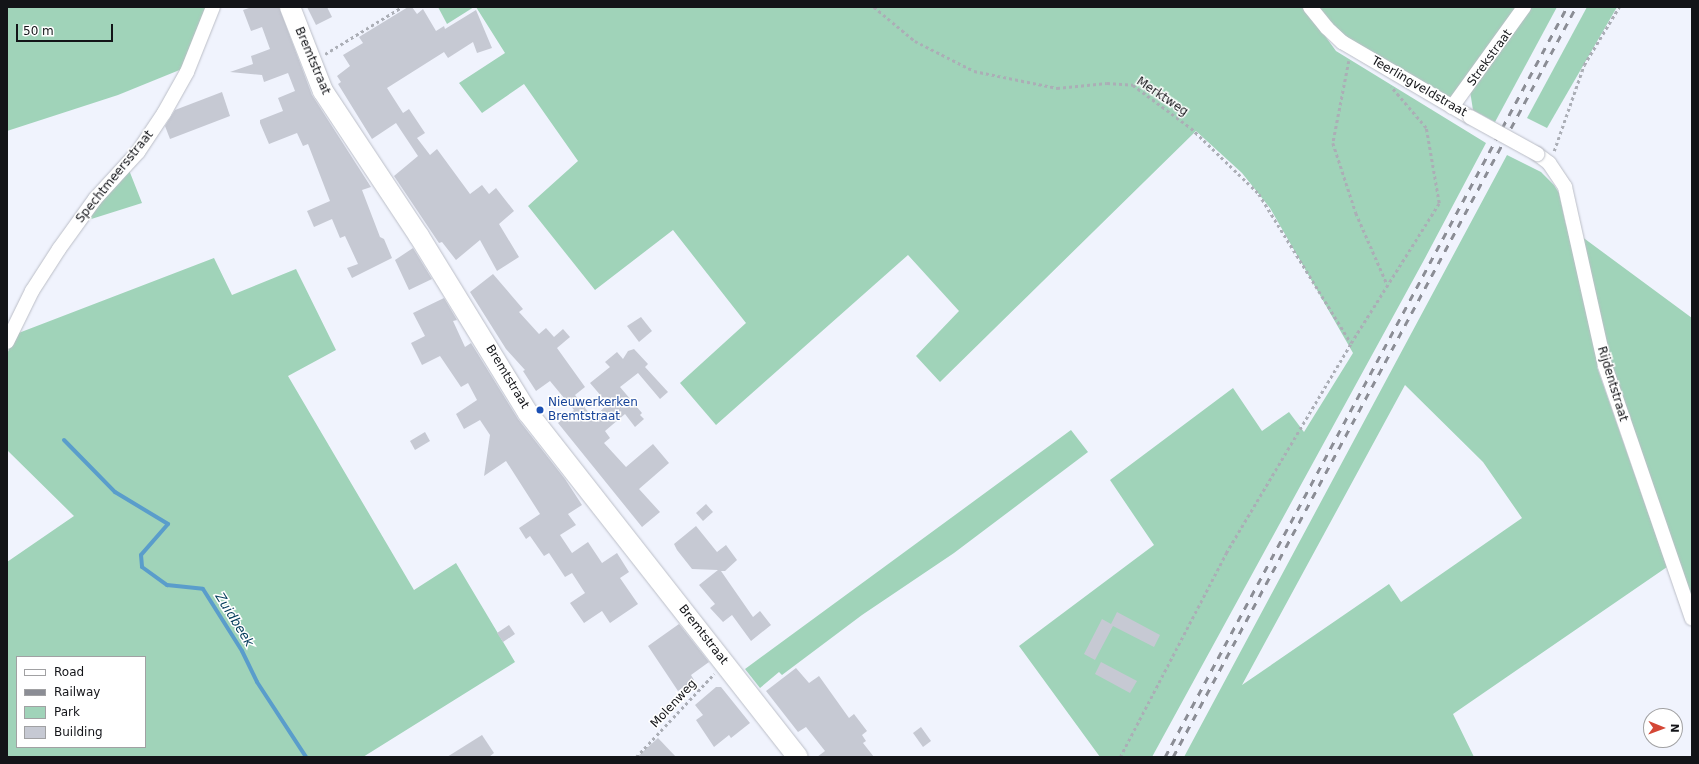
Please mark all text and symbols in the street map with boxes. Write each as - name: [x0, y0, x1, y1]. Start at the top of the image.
- scale bar: [18, 16, 115, 42]
- text: 50 m: [23, 24, 54, 38]
- street label: Bremtstraat: [291, 25, 333, 97]
- street label: Strekstraat: [1465, 27, 1515, 89]
- street label: Teerlingveldstraat: [1369, 54, 1469, 120]
- street label: Merktweg: [1133, 74, 1191, 120]
- street label: Spechtmeersstraat: [73, 128, 157, 226]
- street label: Bremtstraat: [482, 342, 532, 412]
- street label: Rijdentstraat: [1594, 345, 1630, 423]
- place label: Nieuwerkerken Bremtstraat: [548, 396, 638, 424]
- marker: Nieuwerkerken Bremtstraat: [535, 405, 545, 415]
- water label: Zuidbeek: [211, 590, 257, 650]
- street label: Bremtstraat: [675, 602, 731, 668]
- legend: [16, 656, 146, 748]
- text: Road: [54, 665, 84, 679]
- street label: Molenweg: [648, 677, 700, 731]
- text: Railway: [54, 685, 100, 699]
- text: Park: [54, 705, 80, 719]
- north arrow: [1643, 708, 1683, 748]
- text: N: [1668, 723, 1681, 733]
- text: Building: [54, 725, 103, 739]

